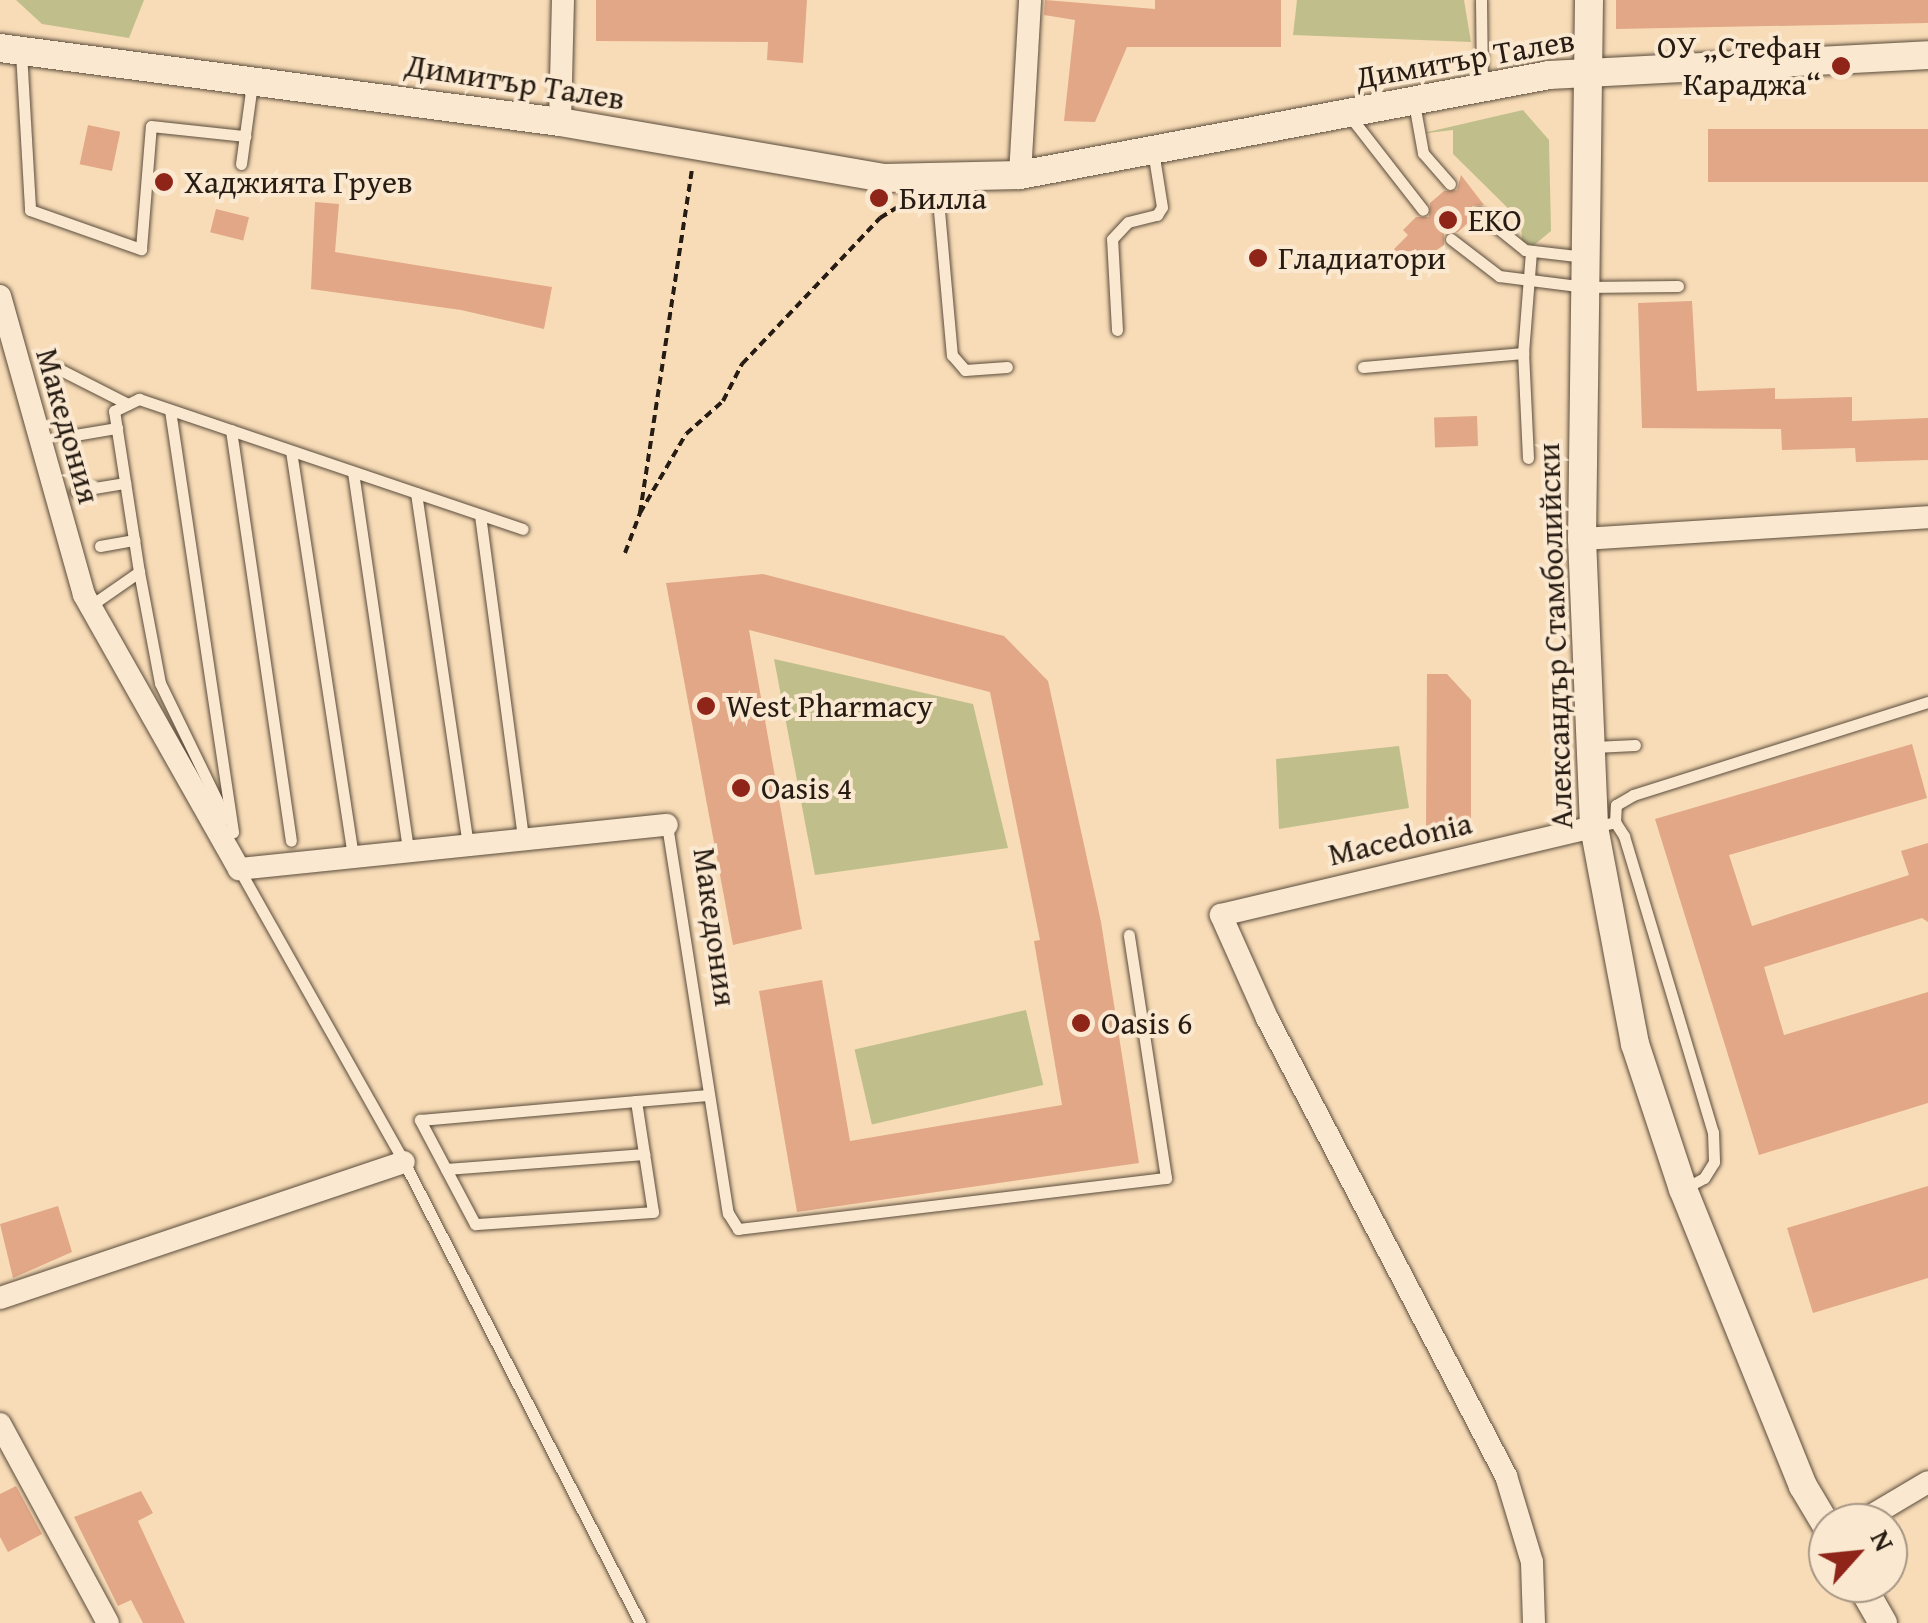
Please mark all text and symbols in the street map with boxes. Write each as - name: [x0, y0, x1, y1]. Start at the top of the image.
- street label: Димитър Талев: [1353, 21, 1577, 97]
- place label: ОУ „Стефан Караджа“: [1657, 29, 1821, 104]
- street label: Димитър Талев: [403, 46, 627, 118]
- marker: ОУ „Стефан Караджа“: [1830, 55, 1852, 77]
- place label: Хаджията Груев: [184, 163, 413, 201]
- marker: Хаджията Груев: [153, 171, 175, 193]
- place label: Билла: [899, 179, 987, 217]
- marker: Билла: [868, 187, 890, 209]
- place label: EKO: [1468, 201, 1522, 239]
- marker: EKO: [1437, 209, 1459, 231]
- place label: Гладиатори: [1278, 239, 1446, 277]
- marker: Гладиатори: [1247, 247, 1269, 269]
- street label: Македония: [28, 344, 108, 508]
- street label: Александър Стамболийски: [1529, 442, 1581, 830]
- place label: West Pharmacy: [726, 687, 933, 725]
- marker: West Pharmacy: [695, 695, 717, 717]
- place label: Oasis 4: [761, 769, 852, 807]
- marker: Oasis 4: [730, 777, 752, 799]
- street label: Macedonia: [1325, 804, 1475, 874]
- street label: Македония: [685, 845, 745, 1009]
- place label: Oasis 6: [1101, 1004, 1192, 1042]
- marker: Oasis 6: [1070, 1012, 1092, 1034]
- north arrow: [1808, 1503, 1908, 1603]
- text: N: [1861, 1522, 1906, 1558]

